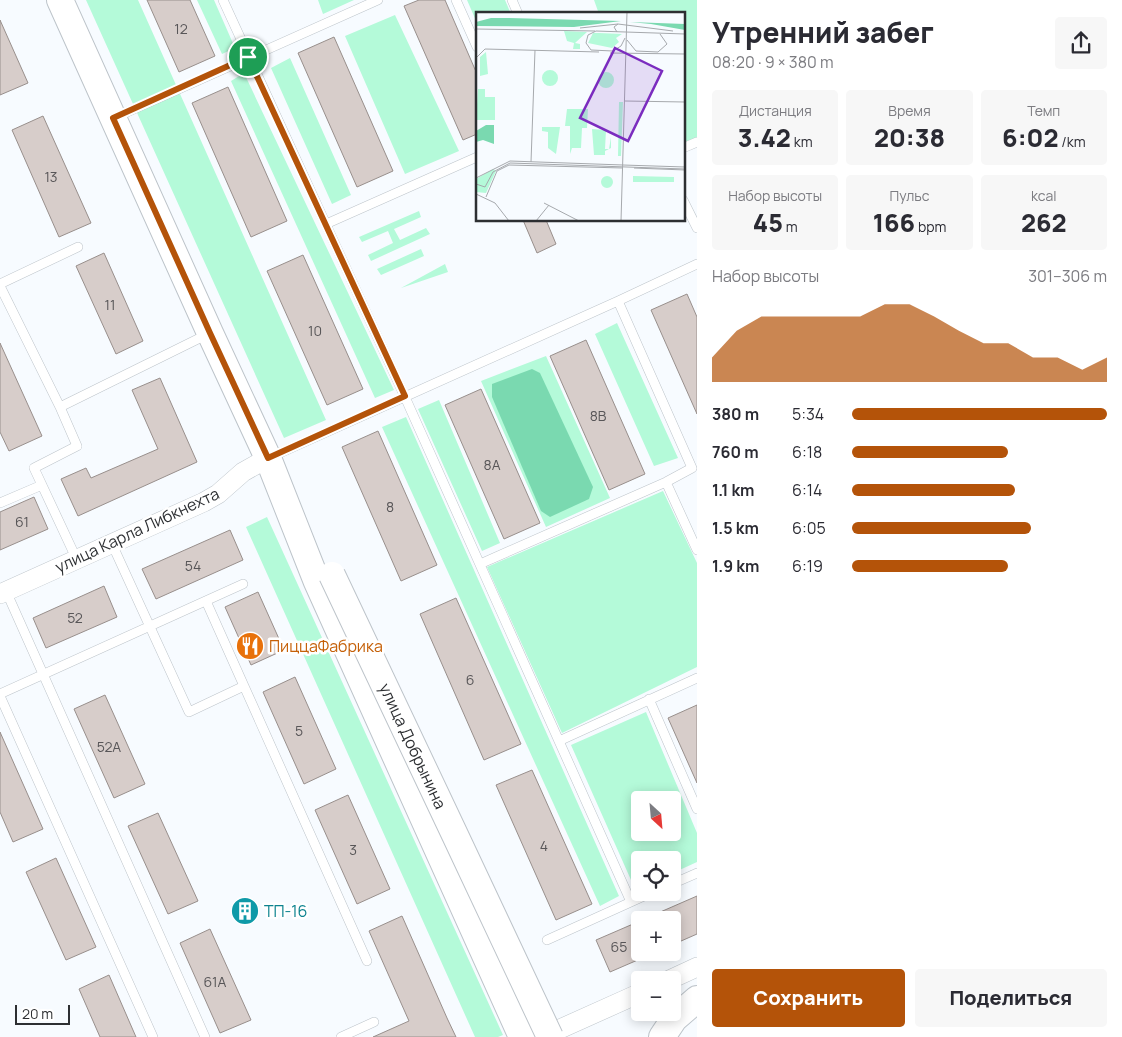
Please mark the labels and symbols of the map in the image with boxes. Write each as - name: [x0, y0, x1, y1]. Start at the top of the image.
- inset map: [476, 12, 684, 221]
- house number: 12: [174, 19, 188, 38]
- pin: [227, 36, 269, 78]
- house number: 13: [44, 167, 58, 186]
- house number: 11: [105, 295, 115, 314]
- house number: 10: [308, 321, 322, 340]
- house number: 8В: [590, 406, 607, 425]
- house number: 8А: [484, 455, 501, 474]
- street label: улица Карла Либкнехта: [51, 482, 223, 578]
- house number: 8: [386, 497, 394, 516]
- house number: 61: [15, 512, 29, 531]
- house number: 54: [185, 556, 201, 575]
- house number: 52: [67, 608, 83, 627]
- restaurant icon: ПиццаФабрика: [235, 631, 265, 661]
- place label: ПиццаФабрика: [269, 635, 383, 657]
- house number: 6: [466, 670, 474, 689]
- street label: улица Добрынина: [374, 680, 452, 812]
- house number: 5: [295, 721, 303, 740]
- house number: 52А: [97, 737, 121, 756]
- north arrow: [631, 791, 681, 841]
- house number: 4: [540, 836, 548, 855]
- house number: 3: [349, 840, 357, 859]
- building icon: ТП-16: [230, 896, 260, 926]
- place label: ТП-16: [264, 900, 308, 922]
- house number: 65: [611, 937, 627, 956]
- house number: 61А: [204, 972, 227, 991]
- scale bar: [15, 1002, 70, 1025]

